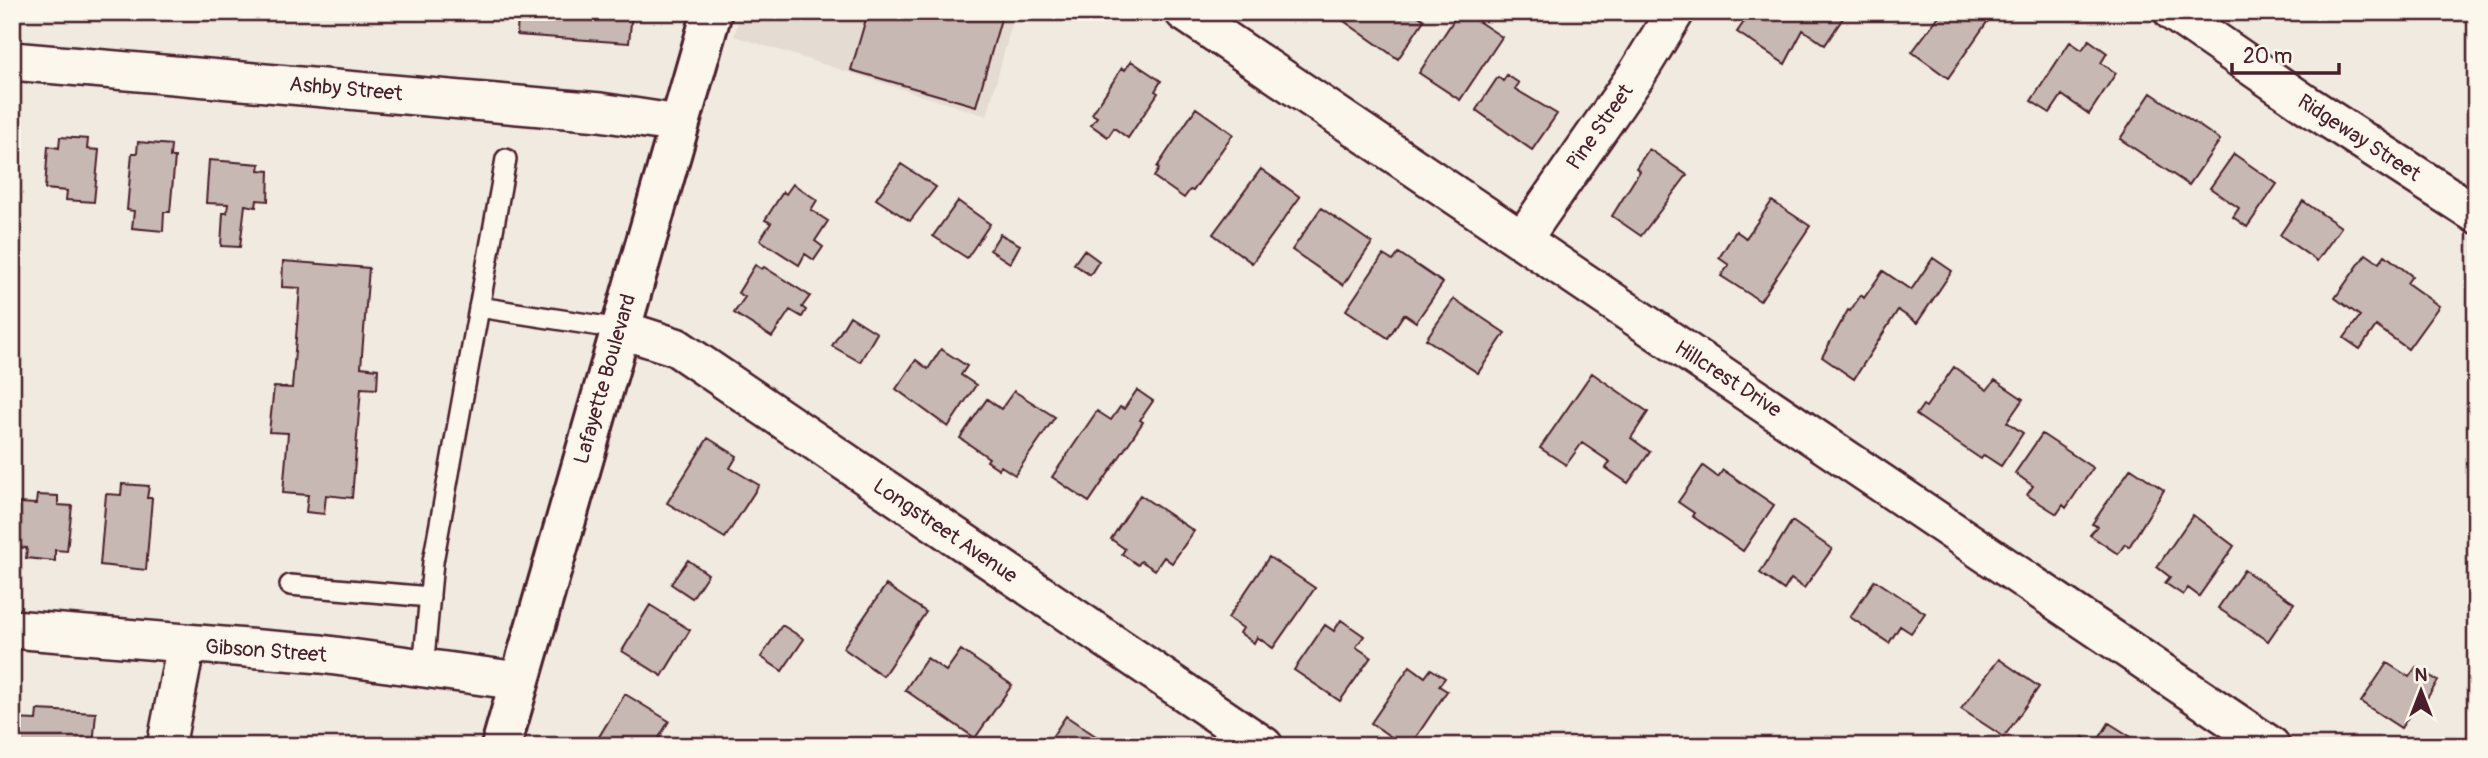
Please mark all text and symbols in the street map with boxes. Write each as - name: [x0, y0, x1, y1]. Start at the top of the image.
- scale bar: [2232, 32, 2339, 76]
- text: 20 m: [2243, 43, 2292, 70]
- street label: Ashby Street: [288, 71, 404, 107]
- street label: Pine Street: [1561, 78, 1640, 175]
- street label: Ridgeway Street: [2292, 88, 2426, 188]
- street label: Lafayette Boulevard: [568, 291, 642, 467]
- street label: Hillcrest Drive: [1669, 334, 1787, 424]
- street label: Longstreet Avenue: [868, 473, 1023, 590]
- street label: Gibson Street: [204, 633, 328, 669]
- north arrow: [2386, 656, 2456, 726]
- text: N: [2415, 663, 2428, 687]

